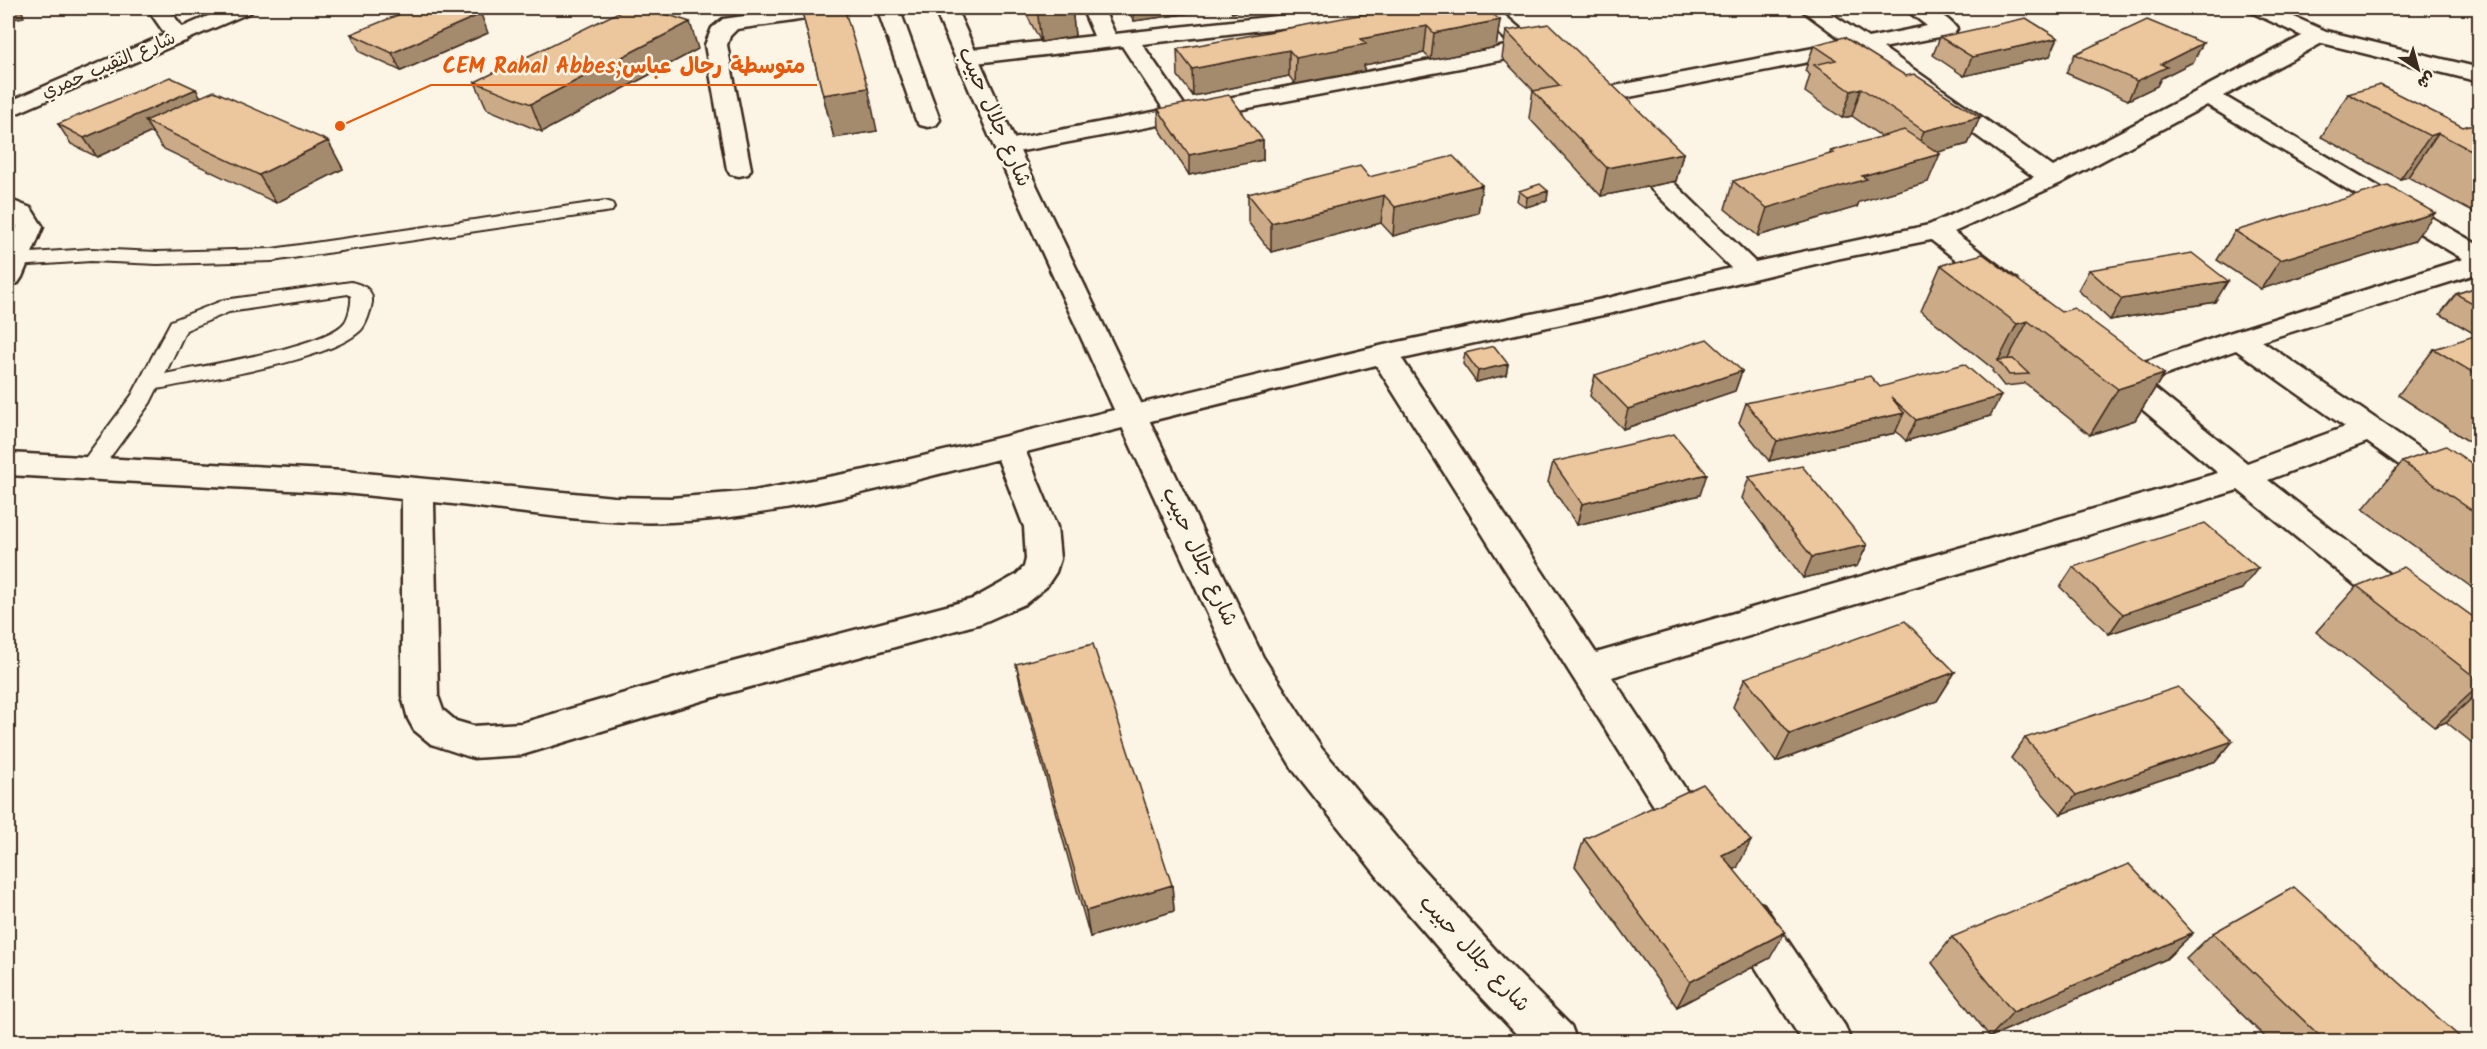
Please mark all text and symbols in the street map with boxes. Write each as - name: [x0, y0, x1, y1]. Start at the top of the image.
- street label: شارع النقيب حمري: [37, 25, 181, 107]
- north arrow: [2388, 39, 2448, 99]
- street label: شارع جلال حبيب: [948, 41, 1040, 193]
- callout: CEM Rahal Abbes;متوسطة رحال عباس: [431, 45, 817, 85]
- text: CEM Rahal Abbes;متوسطة رحال عباس: [443, 50, 805, 85]
- text: ش: [2411, 65, 2440, 95]
- street label: شارع جلال حبيب: [1152, 482, 1246, 632]
- street label: شارع جلال حبيب: [1411, 888, 1537, 1020]

